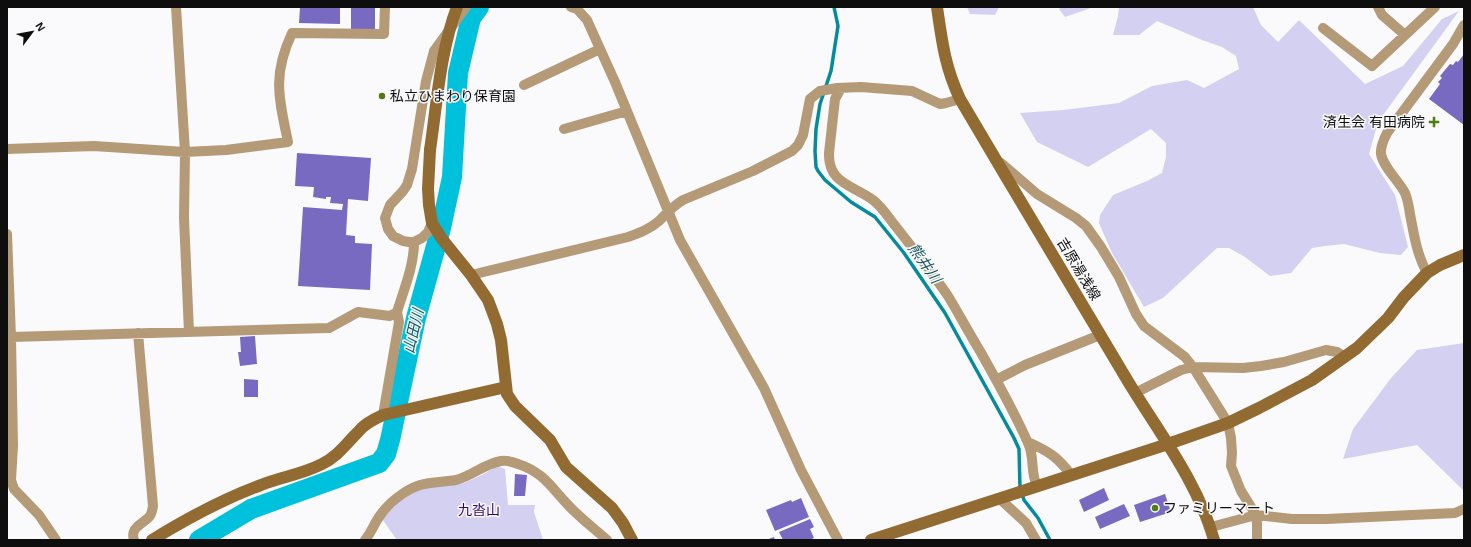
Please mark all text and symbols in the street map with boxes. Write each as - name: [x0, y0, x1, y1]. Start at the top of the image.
- north arrow: [12, 12, 52, 52]
- text: N: [33, 20, 48, 33]
- place label: 私立ひまわり保育園: [390, 88, 516, 104]
- marker: 私立ひまわり保育園: [377, 91, 387, 101]
- place label: 済生会 有田病院: [1323, 114, 1425, 130]
- marker: 済生会 有田病院: [1428, 116, 1440, 128]
- street label: 吉原湯浅線: [1054, 235, 1104, 303]
- water label: 熊井川: [905, 240, 946, 288]
- water label: 山田川: [400, 305, 427, 355]
- place label: ファミリーマート: [1163, 500, 1275, 516]
- park label: 九沓山: [458, 502, 500, 518]
- marker: ファミリーマート: [1150, 503, 1160, 513]

